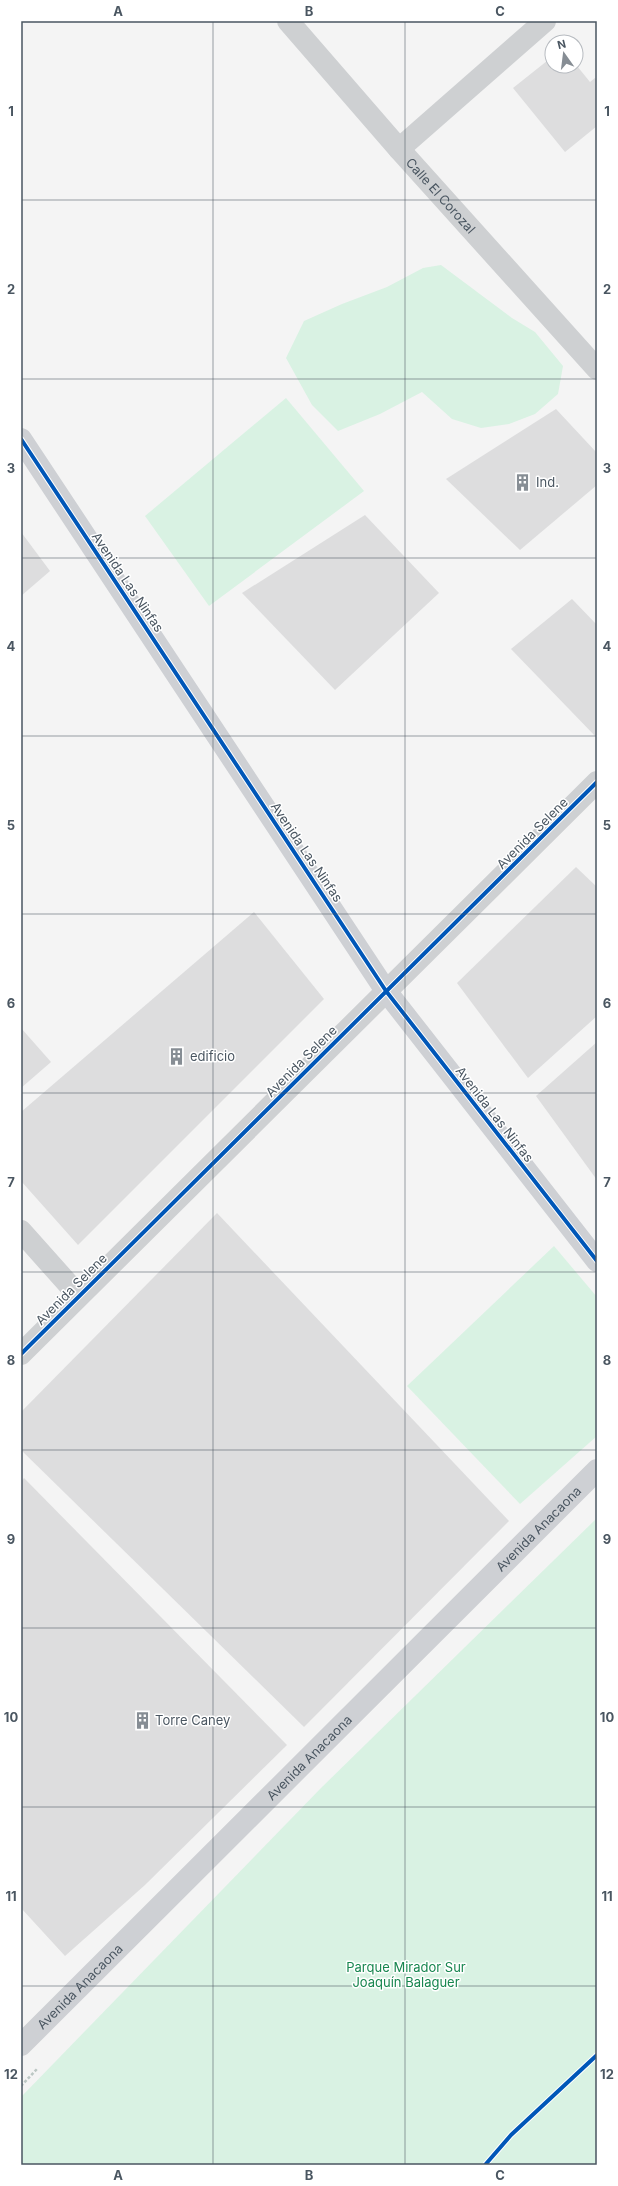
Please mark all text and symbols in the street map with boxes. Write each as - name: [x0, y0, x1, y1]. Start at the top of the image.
- text: A: [113, 3, 123, 19]
- text: B: [305, 3, 314, 19]
- text: C: [495, 3, 505, 19]
- north arrow: [544, 34, 584, 74]
- text: N: [556, 36, 567, 52]
- text: 1: [8, 103, 14, 119]
- text: 1: [604, 103, 610, 119]
- street label: Calle El Corozal: [403, 154, 479, 237]
- text: 2: [7, 281, 15, 297]
- text: 2: [603, 281, 611, 297]
- text: 3: [7, 460, 15, 476]
- text: 3: [603, 460, 611, 476]
- building icon: Ind.: [513, 472, 533, 492]
- place label: Ind.: [536, 474, 559, 490]
- street label: Avenida Las Ninfas: [89, 529, 167, 635]
- text: 4: [7, 638, 16, 654]
- text: 4: [603, 638, 612, 654]
- street label: Avenida Selene: [493, 794, 571, 872]
- street label: Avenida Las Ninfas: [268, 799, 346, 905]
- text: 5: [7, 817, 15, 833]
- text: 5: [603, 817, 611, 833]
- text: 6: [7, 995, 15, 1011]
- text: 6: [603, 995, 611, 1011]
- street label: Avenida Selene: [262, 1022, 340, 1100]
- building icon: edificio: [167, 1046, 187, 1066]
- place label: edificio: [190, 1048, 235, 1064]
- street label: Avenida Las Ninfas: [453, 1063, 537, 1165]
- text: 7: [7, 1174, 15, 1190]
- text: 7: [603, 1174, 611, 1190]
- street label: Avenida Selene: [32, 1250, 110, 1328]
- text: 8: [7, 1352, 15, 1368]
- text: 8: [603, 1352, 611, 1368]
- street label: Avenida Anacaona: [492, 1483, 584, 1575]
- text: 9: [7, 1531, 15, 1547]
- text: 9: [603, 1531, 611, 1547]
- text: 10: [4, 1709, 18, 1725]
- text: 10: [600, 1709, 614, 1725]
- building icon: Torre Caney: [132, 1710, 152, 1730]
- street label: Avenida Anacaona: [263, 1711, 355, 1803]
- place label: Torre Caney: [155, 1712, 230, 1728]
- text: 11: [5, 1888, 17, 1904]
- text: 11: [601, 1888, 613, 1904]
- street label: Avenida Anacaona: [34, 1940, 126, 2032]
- park label: Parque Mirador Sur Joaquín Balaguer: [346, 1959, 466, 1990]
- text: 12: [4, 2066, 18, 2082]
- text: 12: [600, 2066, 614, 2082]
- text: A: [113, 2167, 123, 2183]
- text: B: [305, 2167, 314, 2183]
- text: C: [495, 2167, 505, 2183]

